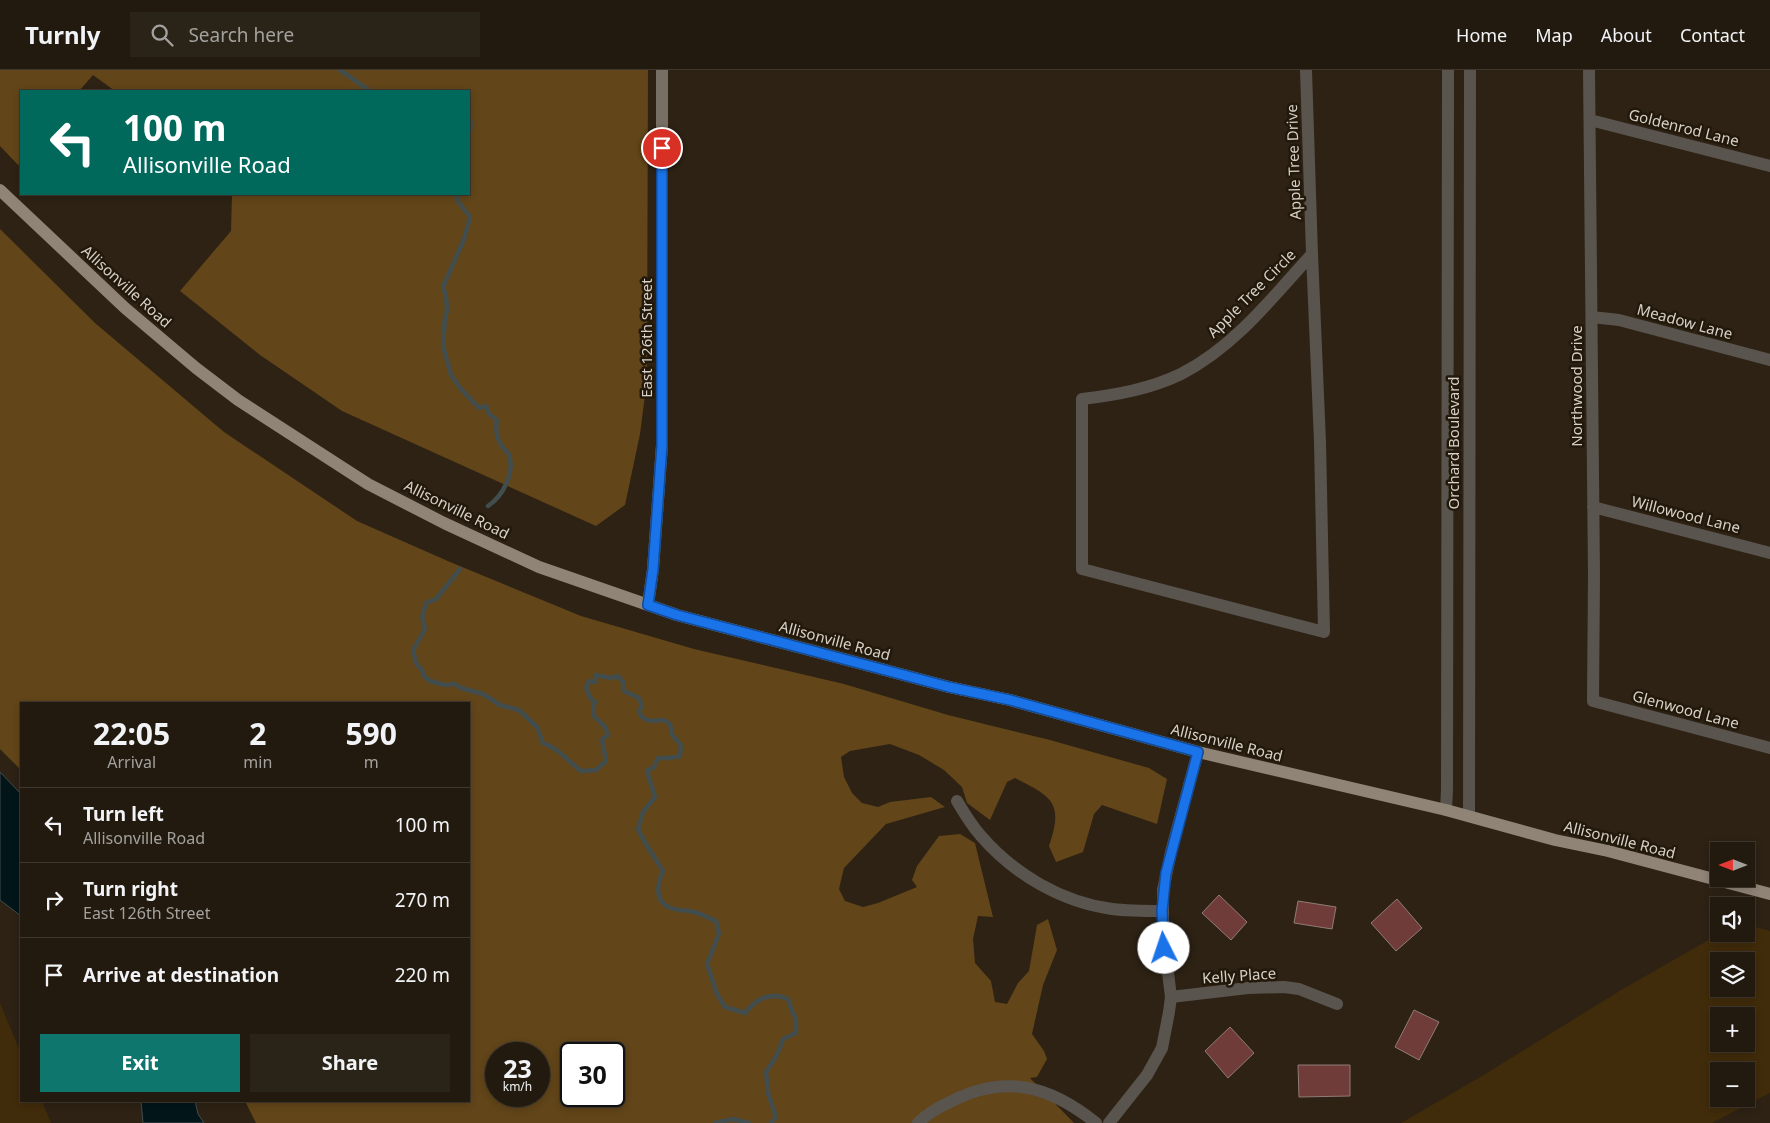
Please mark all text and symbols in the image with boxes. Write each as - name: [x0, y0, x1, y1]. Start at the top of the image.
- search box: [130, 12, 480, 57]
- text: Turnly: [25, 18, 100, 51]
- icon: search: [148, 21, 176, 49]
- text: Search here: [188, 22, 294, 48]
- text: Home: [1456, 23, 1507, 47]
- text: Map: [1535, 23, 1573, 47]
- text: About: [1601, 23, 1652, 47]
- text: Contact: [1680, 23, 1745, 47]
- text: 100 m: [123, 104, 226, 151]
- street label: Apple Tree Drive: [1281, 104, 1305, 220]
- street label: Goldenrod Lane: [1627, 104, 1741, 150]
- icon: left: [40, 110, 105, 175]
- pin: [641, 127, 683, 169]
- icon: arrive: [648, 134, 676, 162]
- text: Allisonville Road: [123, 149, 291, 179]
- street label: Allisonville Road: [78, 240, 176, 332]
- street label: Apple Tree Circle: [1202, 244, 1300, 342]
- street label: East 126th Street: [636, 278, 656, 398]
- street label: Meadow Lane: [1635, 299, 1735, 343]
- street label: Northwood Drive: [1566, 325, 1586, 447]
- street label: Orchard Boulevard: [1443, 377, 1463, 509]
- street label: Allisonville Road: [401, 475, 513, 543]
- street label: Willowood Lane: [1630, 491, 1742, 537]
- street label: Allisonville Road: [777, 616, 893, 664]
- street label: Glenwood Lane: [1630, 685, 1742, 733]
- text: 22:05: [93, 713, 170, 754]
- text: 2: [249, 713, 266, 754]
- text: 590: [345, 713, 397, 754]
- street label: Allisonville Road: [1169, 718, 1285, 766]
- text: Arrival: [107, 751, 156, 773]
- text: min: [243, 751, 272, 773]
- text: m: [364, 751, 379, 773]
- text: Turn left: [83, 801, 164, 827]
- icon: left: [40, 811, 68, 839]
- text: 100 m: [395, 812, 450, 838]
- street label: Allisonville Road: [1562, 815, 1678, 863]
- text: Allisonville Road: [83, 827, 205, 849]
- north arrow: [1710, 842, 1755, 888]
- map controls: [1710, 842, 1755, 1107]
- text: Turn right: [83, 876, 178, 902]
- icon: right: [40, 886, 68, 914]
- text: 270 m: [395, 887, 450, 913]
- button: sound: [1710, 897, 1755, 942]
- text: East 126th Street: [83, 902, 210, 924]
- position arrow: [1137, 921, 1189, 973]
- button: layers: [1710, 952, 1755, 997]
- icon: arrive: [40, 961, 68, 989]
- text: Arrive at destination: [83, 962, 279, 988]
- text: 220 m: [395, 962, 450, 988]
- street label: Kelly Place: [1201, 962, 1277, 988]
- button: +: [1710, 1007, 1755, 1052]
- button: Exit: [40, 1034, 240, 1092]
- button: Share: [250, 1034, 450, 1092]
- speed limit sign: 30: [560, 1042, 625, 1107]
- text: 23: [503, 1051, 532, 1085]
- button: −: [1710, 1062, 1755, 1107]
- text: km/h: [503, 1078, 532, 1095]

